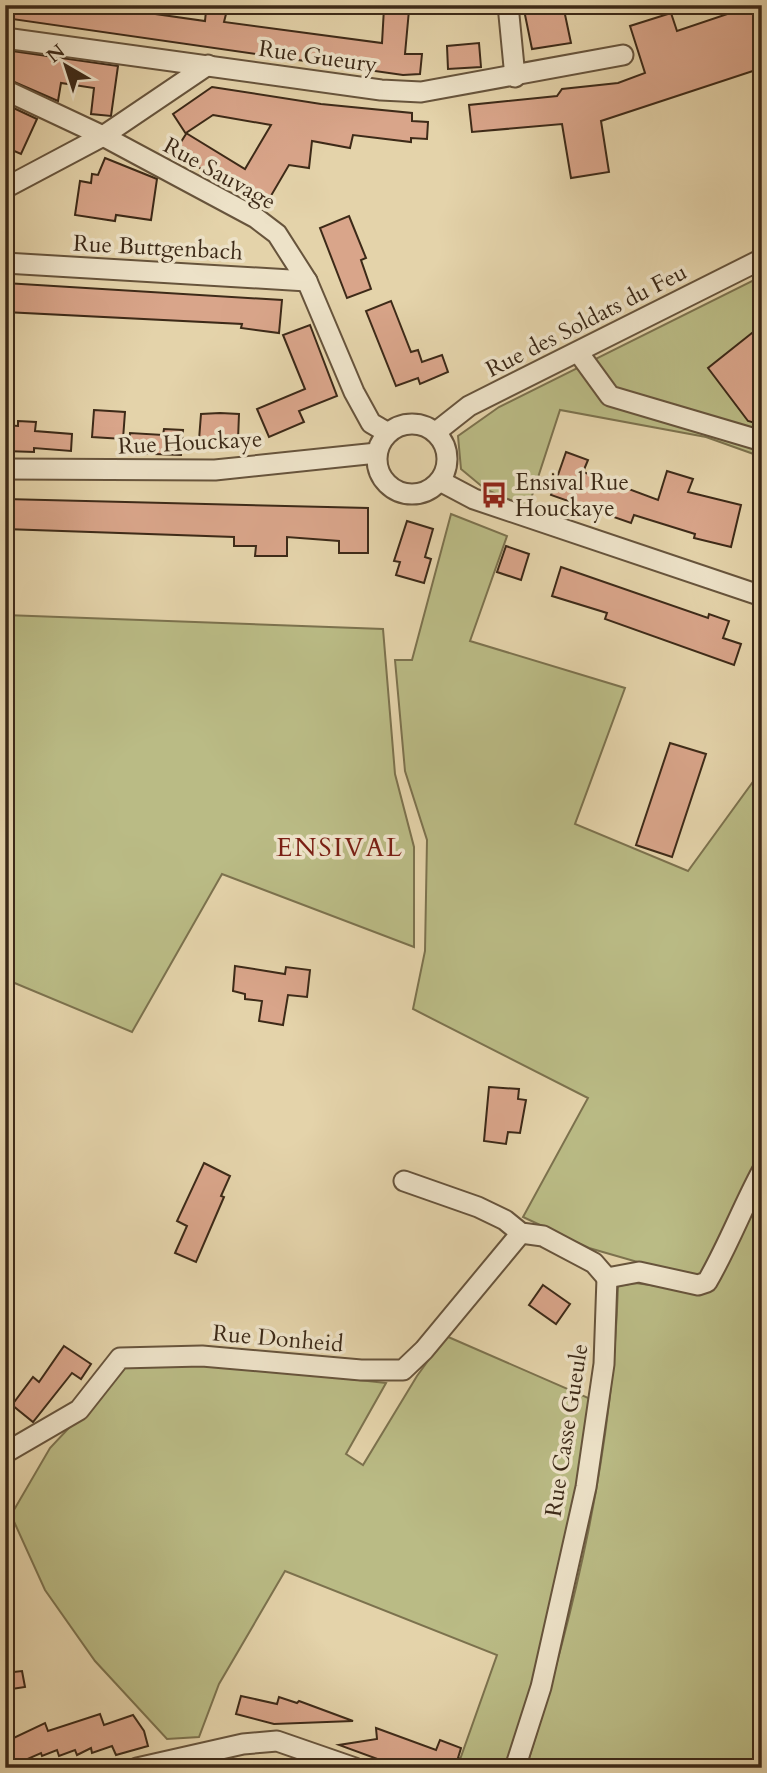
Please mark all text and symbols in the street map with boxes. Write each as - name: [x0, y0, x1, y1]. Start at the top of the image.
- north arrow: [32, 32, 102, 102]
- street label: Rue Gueury: [257, 33, 379, 80]
- text: N: [41, 38, 71, 69]
- street label: Rue Sauvage: [158, 130, 282, 217]
- street label: Rue Buttgenbach: [72, 228, 244, 267]
- street label: Rue des Soldats du Feu: [480, 256, 692, 385]
- street label: Rue Houckaye: [117, 423, 263, 462]
- place label: Ensival Rue Houckaye: [515, 467, 629, 524]
- bus stop icon: Ensival Rue Houckaye: [479, 480, 509, 510]
- district label: ENSIVAL: [276, 830, 404, 865]
- street label: Rue Donheid: [211, 1317, 345, 1360]
- street label: Rue Casse Gueule: [538, 1341, 595, 1519]

